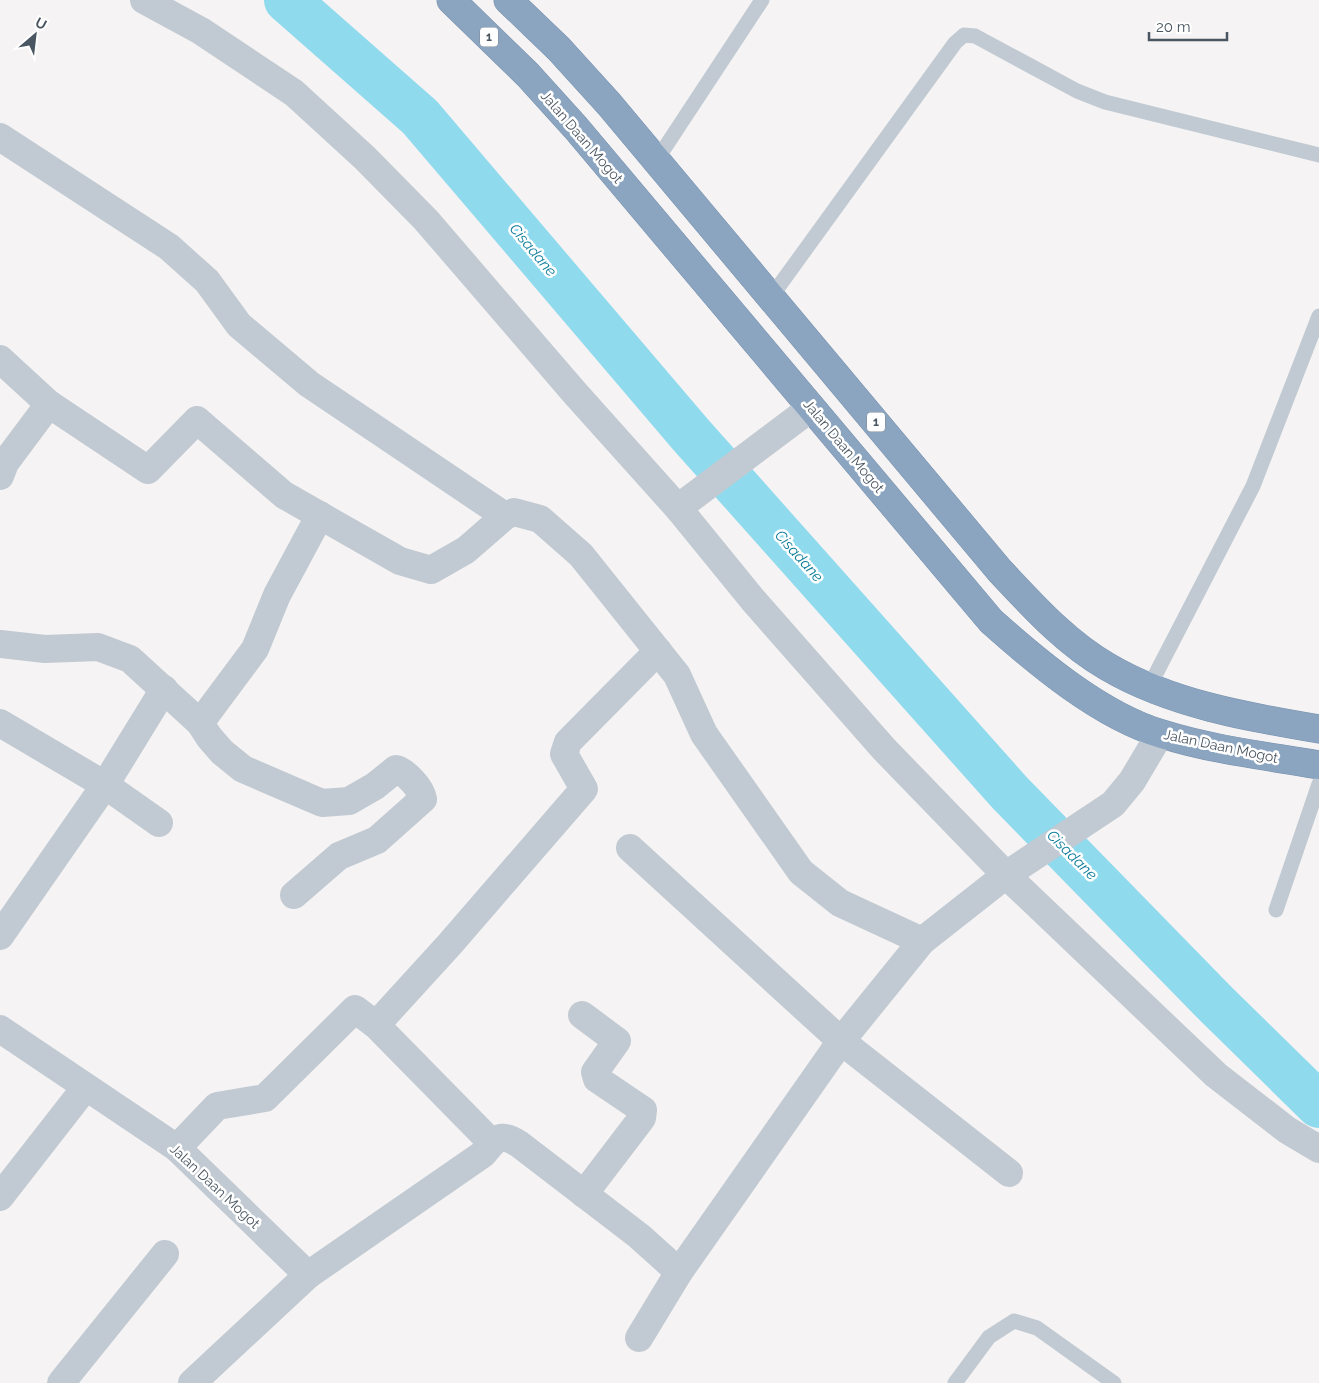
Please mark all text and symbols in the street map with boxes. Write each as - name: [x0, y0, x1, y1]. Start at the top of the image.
- north arrow: [10, 10, 60, 60]
- scale bar: [1149, 10, 1226, 42]
- text: U: [33, 14, 49, 33]
- text: 20 m: [1156, 18, 1191, 36]
- road number: 1: [480, 28, 498, 46]
- street label: Jalan Daan Mogot: [538, 88, 626, 186]
- water label: Cisadane: [506, 220, 560, 280]
- street label: Jalan Daan Mogot: [800, 396, 888, 496]
- road number: 1: [867, 412, 885, 432]
- water label: Cisadane: [771, 526, 827, 586]
- street label: Jalan Daan Mogot: [1162, 726, 1280, 766]
- water label: Cisadane: [1043, 826, 1101, 884]
- street label: Jalan Daan Mogot: [167, 1140, 263, 1232]

